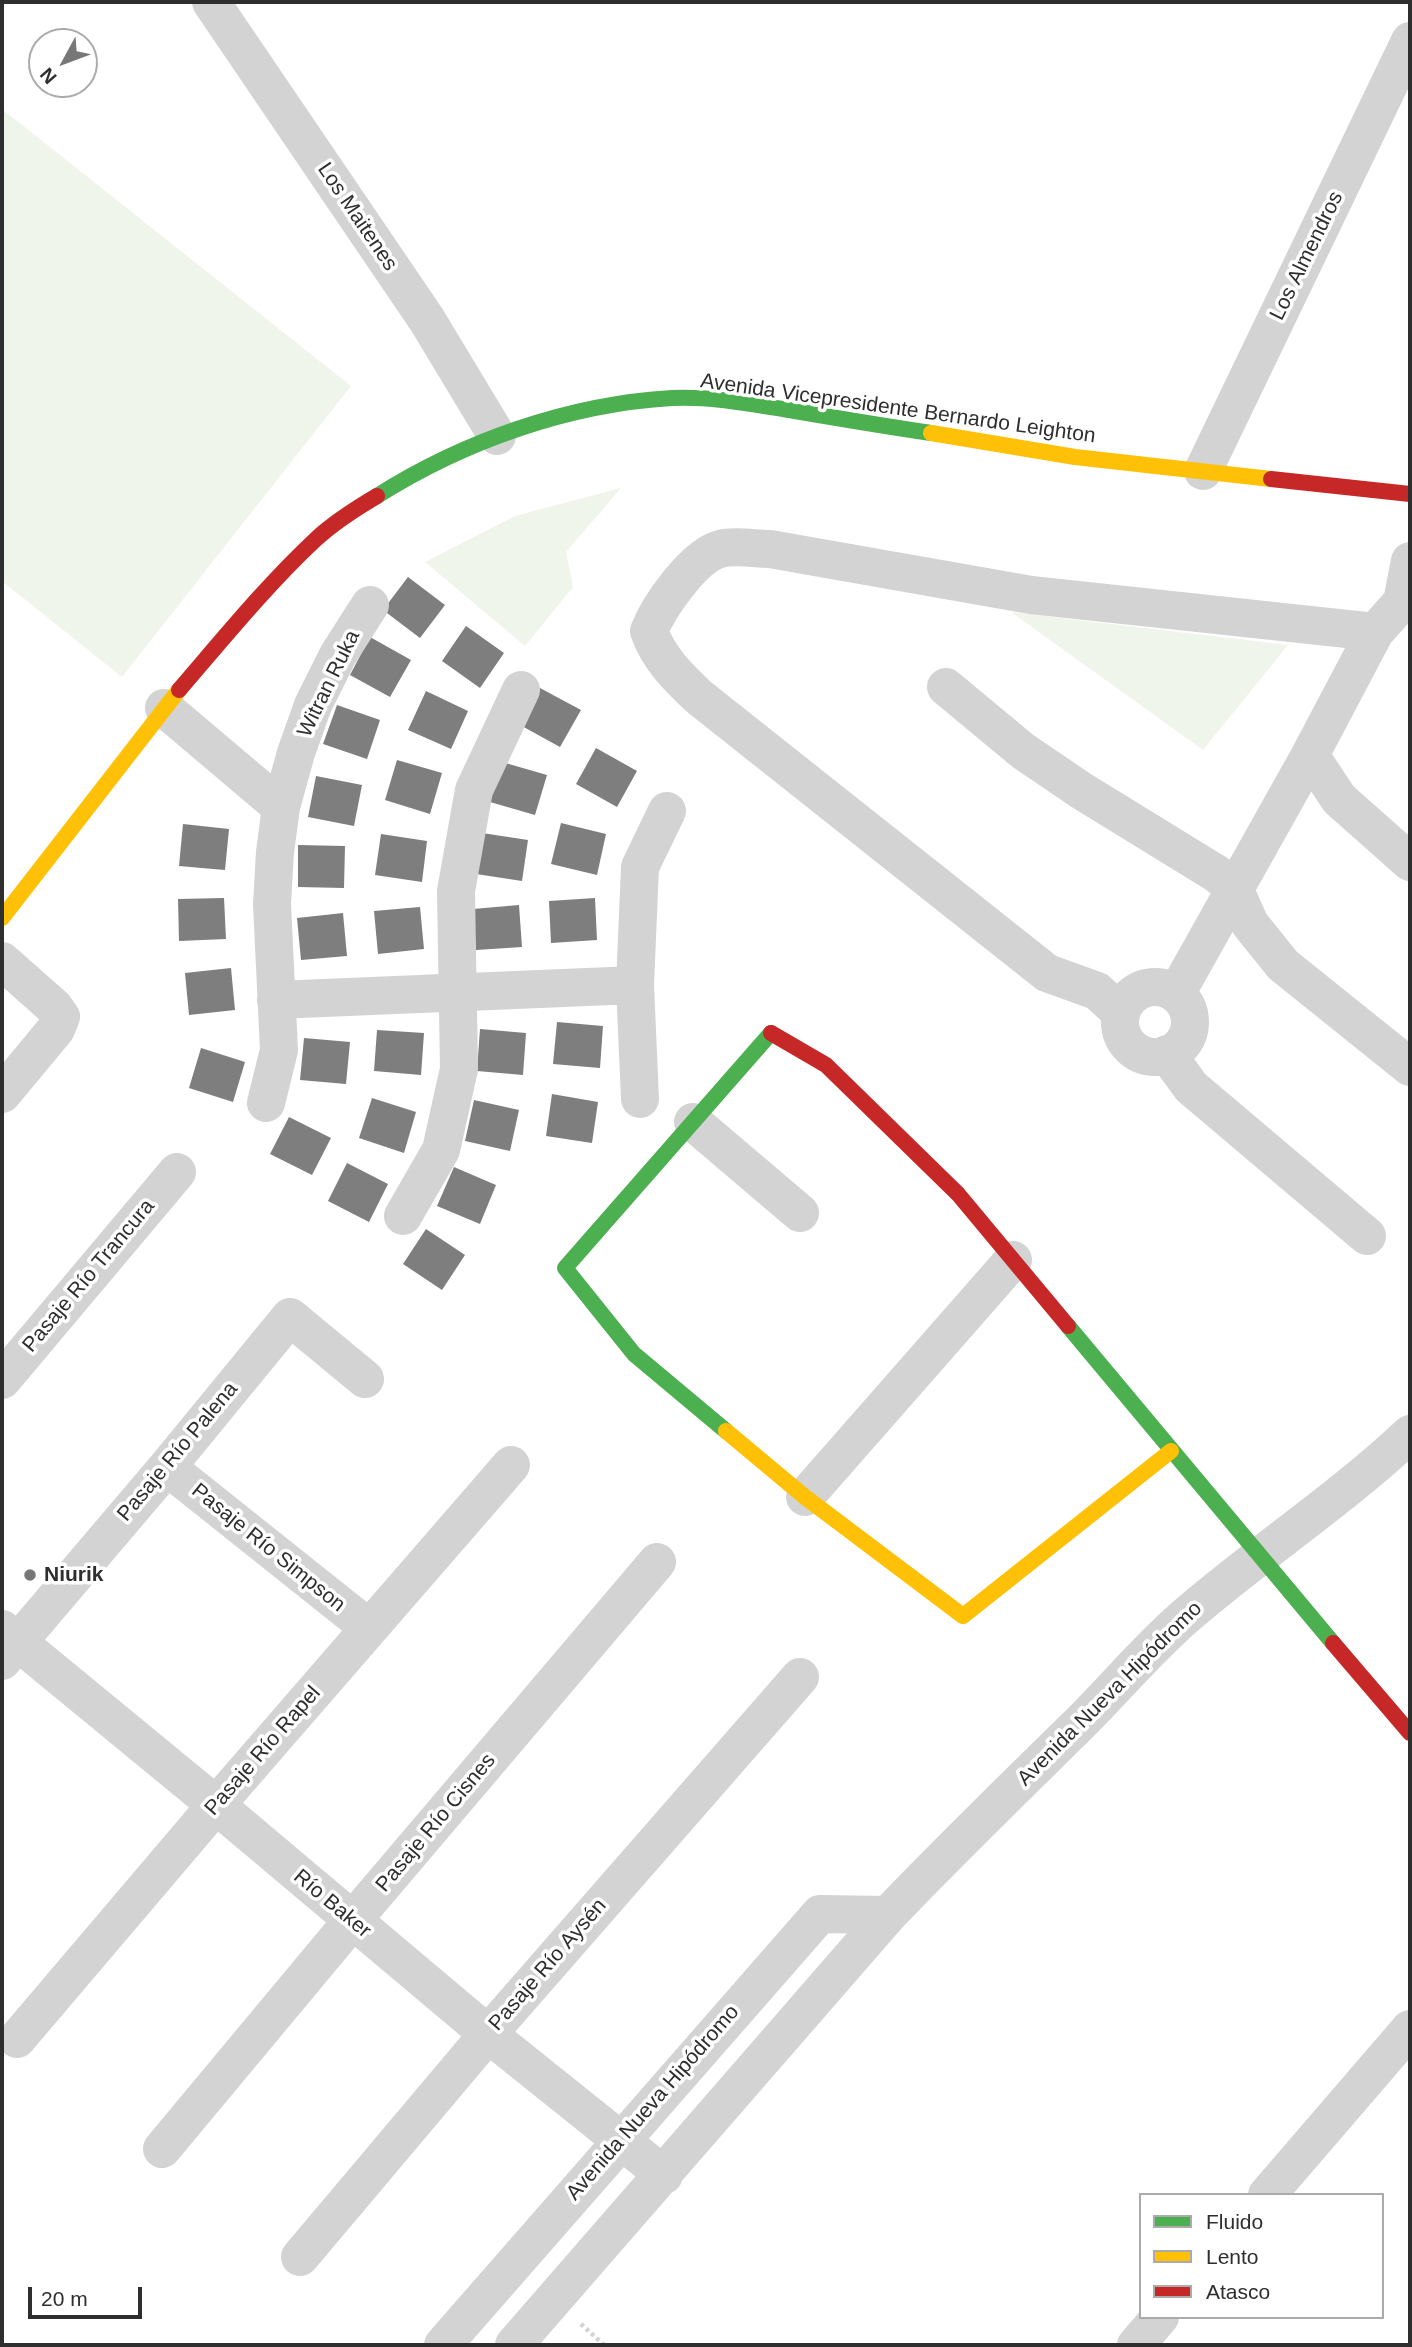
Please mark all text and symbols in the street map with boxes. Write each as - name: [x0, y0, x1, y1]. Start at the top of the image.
- north arrow: [28, 28, 98, 98]
- text: N: [36, 64, 61, 88]
- street label: Los Maitenes: [312, 158, 402, 276]
- street label: Los Almendros: [1265, 188, 1349, 324]
- street label: Avenida Vicepresidente Bernardo Leighton: [699, 369, 1097, 449]
- street label: Witran Ruka: [292, 627, 366, 741]
- street label: Pasaje Río Trancura: [18, 1194, 160, 1358]
- street label: Pasaje Río Palena: [112, 1377, 244, 1527]
- street label: Pasaje Río Simpson: [186, 1478, 350, 1618]
- place label: Niurik: [44, 1562, 104, 1588]
- marker: Niurik: [22, 1567, 38, 1583]
- street label: Avenida Nueva Hipódromo: [1012, 1596, 1208, 1792]
- street label: Pasaje Río Rapel: [200, 1681, 326, 1821]
- street label: Pasaje Río Cisnes: [371, 1749, 501, 1897]
- street label: Río Baker: [288, 1864, 376, 1944]
- street label: Pasaje Río Aysén: [484, 1894, 612, 2036]
- street label: Avenida Nueva Hipódromo: [561, 2000, 745, 2206]
- legend: [1139, 2193, 1384, 2319]
- text: Fluido: [1206, 2210, 1263, 2233]
- text: Lento: [1206, 2245, 1259, 2268]
- scale bar: [32, 2274, 145, 2318]
- text: Atasco: [1206, 2280, 1270, 2303]
- text: 20 m: [41, 2287, 88, 2310]

